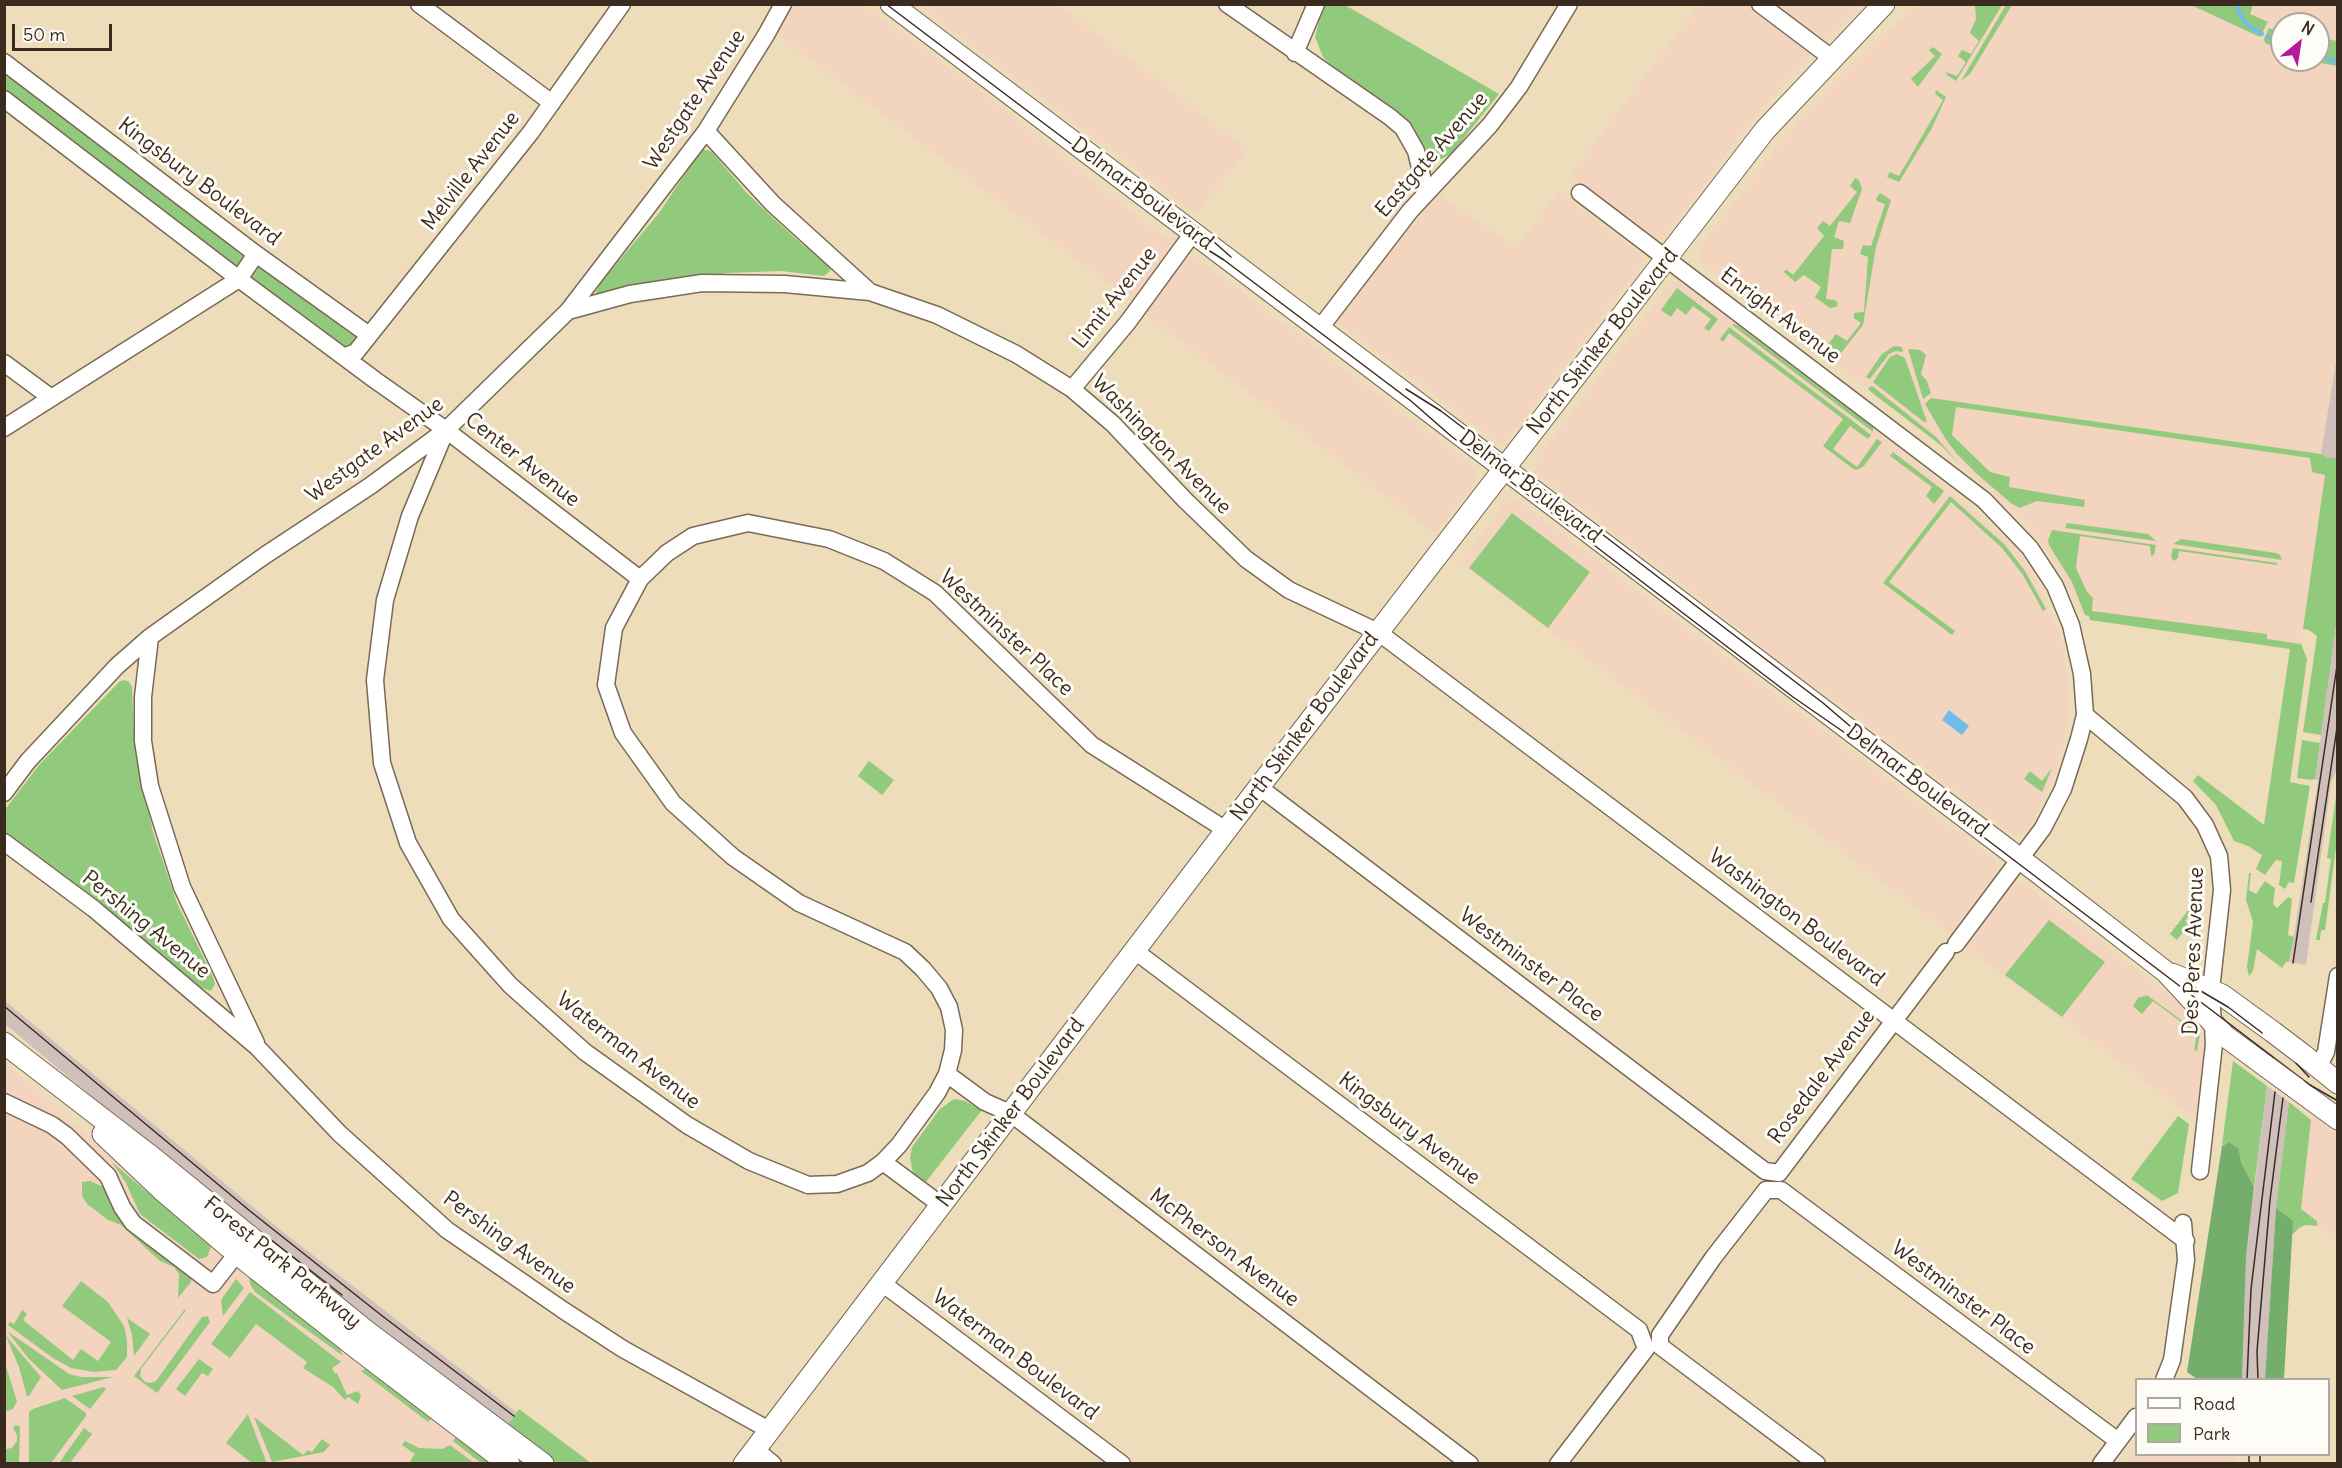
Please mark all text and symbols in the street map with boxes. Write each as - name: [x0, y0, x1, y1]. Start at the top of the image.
- scale bar: [15, 12, 116, 50]
- north arrow: [2270, 12, 2330, 72]
- text: N: [2298, 17, 2318, 40]
- text: 50 m: [23, 23, 65, 46]
- street label: Westgate Avenue: [639, 25, 751, 175]
- street label: Eastgate Avenue: [1371, 87, 1493, 223]
- street label: Melville Avenue: [417, 107, 525, 235]
- street label: Kingsbury Boulevard: [113, 113, 285, 251]
- street label: Delmar Boulevard: [1066, 132, 1218, 256]
- street label: Limit Avenue: [1068, 242, 1162, 354]
- street label: North Skinker Boulevard: [1522, 244, 1684, 440]
- street label: Enright Avenue: [1715, 263, 1845, 369]
- street label: Washington Avenue: [1086, 370, 1236, 520]
- street label: Westgate Avenue: [301, 392, 449, 508]
- street label: Center Avenue: [460, 407, 584, 513]
- street label: Delmar Boulevard: [1454, 425, 1606, 549]
- street label: Westminster Place: [934, 565, 1078, 701]
- street label: North Skinker Boulevard: [1226, 628, 1384, 826]
- street label: Delmar Boulevard: [1841, 719, 1993, 843]
- street label: Washington Boulevard: [1703, 844, 1889, 992]
- street label: Pershing Avenue: [77, 866, 215, 984]
- street label: Des Peres Avenue: [2178, 867, 2210, 1035]
- street label: Westminster Place: [1454, 903, 1608, 1027]
- street label: Waterman Avenue: [551, 987, 705, 1115]
- street label: Rosedale Avenue: [1763, 1005, 1881, 1149]
- street label: North Skinker Boulevard: [932, 1014, 1090, 1212]
- street label: Kingsbury Avenue: [1333, 1068, 1485, 1190]
- street label: McPherson Avenue: [1144, 1183, 1304, 1313]
- street label: Pershing Avenue: [438, 1187, 580, 1299]
- street label: Forest Park Parkway: [198, 1192, 366, 1334]
- street label: Westminster Place: [1886, 1236, 2040, 1360]
- street label: Waterman Boulevard: [927, 1284, 1103, 1426]
- legend: [2135, 1378, 2330, 1456]
- text: Road: [2193, 1392, 2235, 1415]
- text: Park: [2193, 1422, 2230, 1445]

